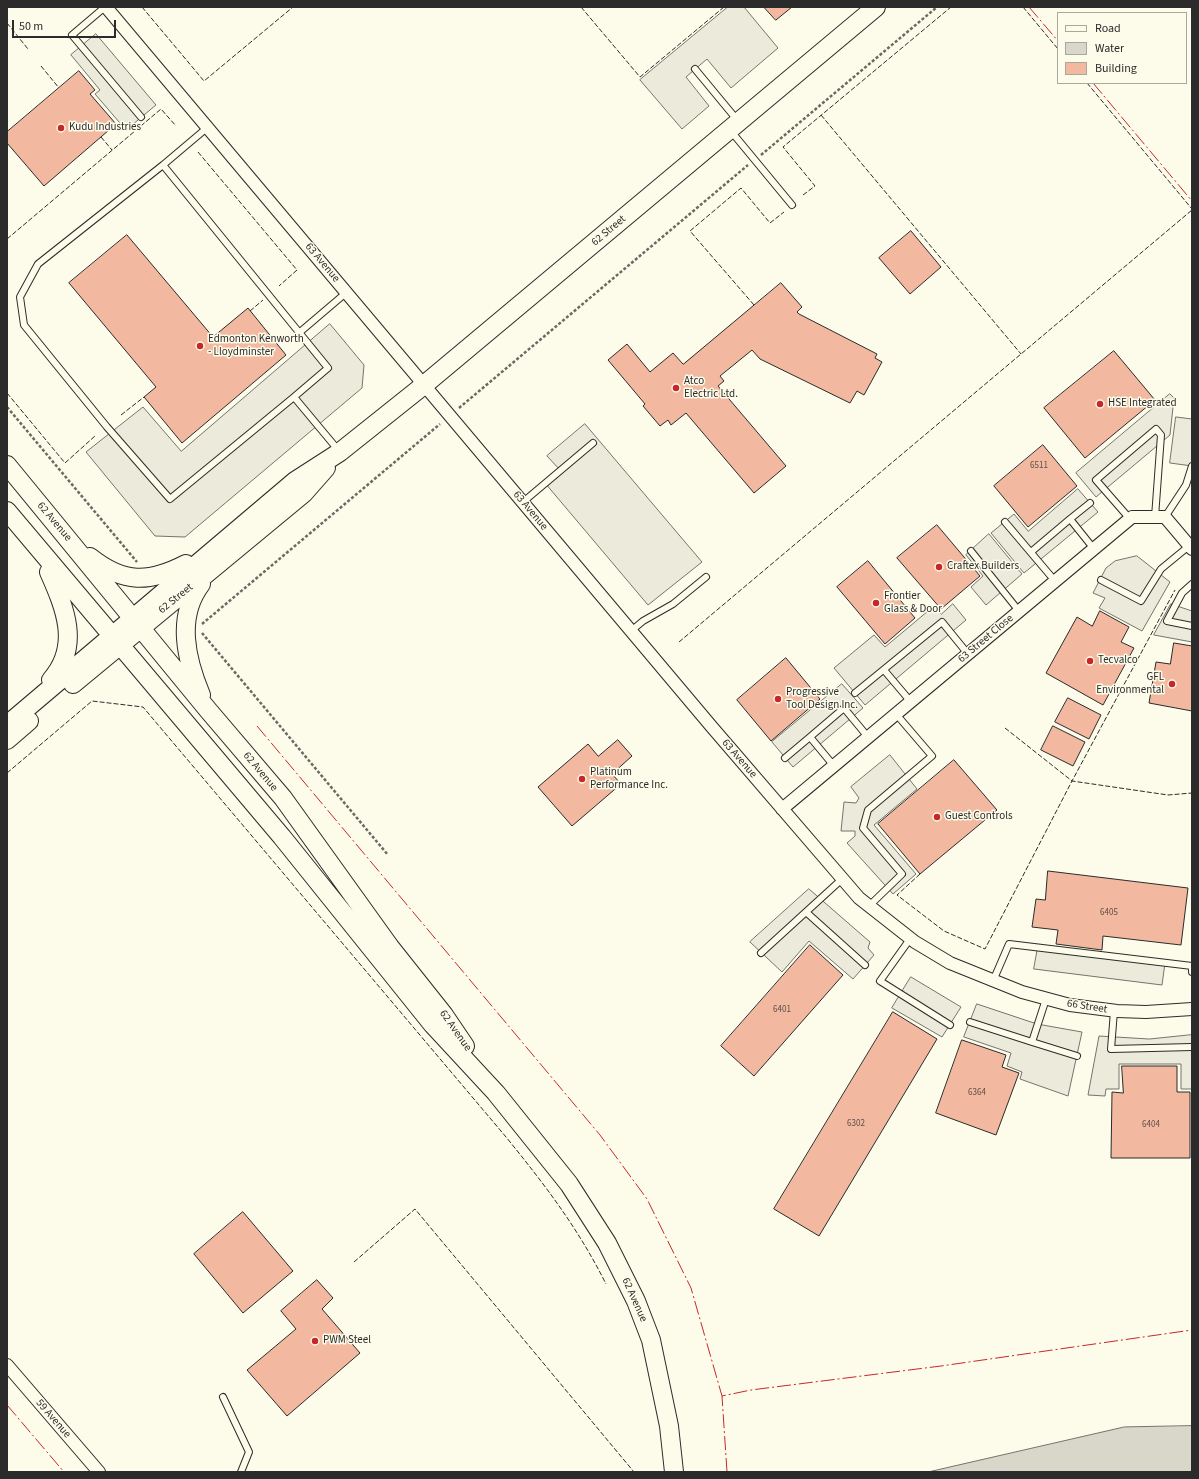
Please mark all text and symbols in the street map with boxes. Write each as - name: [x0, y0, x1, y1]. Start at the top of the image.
- scale bar: [14, 12, 118, 38]
- legend: [1057, 12, 1187, 84]
- text: 50 m: [19, 18, 43, 35]
- text: Road: [1095, 20, 1121, 37]
- text: Water: [1095, 40, 1124, 57]
- text: Building: [1095, 60, 1137, 77]
- place label: Kudu Industries: [69, 121, 141, 135]
- marker: Kudu Industries: [56, 123, 66, 133]
- street label: 62 Street: [589, 213, 629, 249]
- street label: 63 Avenue: [302, 241, 342, 285]
- place label: Edmonton Kenworth - Lloydminster: [208, 333, 304, 359]
- marker: Edmonton Kenworth - Lloydminster: [195, 341, 205, 351]
- place label: Atco Electric Ltd.: [684, 375, 738, 401]
- marker: Atco Electric Ltd.: [671, 383, 681, 393]
- place label: HSE Integrated: [1108, 397, 1176, 411]
- marker: HSE Integrated: [1095, 399, 1105, 409]
- house number: 6511: [1030, 461, 1048, 471]
- street label: 63 Avenue: [510, 489, 550, 533]
- street label: 62 Avenue: [34, 500, 74, 544]
- place label: Craftex Builders: [947, 560, 1019, 574]
- marker: Craftex Builders: [934, 562, 944, 572]
- street label: 62 Street: [156, 581, 196, 617]
- place label: Frontier Glass & Door: [884, 590, 942, 616]
- marker: Frontier Glass & Door: [871, 598, 881, 608]
- street label: 63 Street Close: [956, 612, 1016, 666]
- place label: Tecvalco: [1098, 654, 1138, 668]
- marker: Tecvalco: [1085, 656, 1095, 666]
- place label: GFL Environmental: [1096, 671, 1164, 697]
- marker: GFL Environmental: [1167, 679, 1177, 689]
- place label: Progressive Tool Design Inc.: [786, 686, 858, 712]
- marker: Progressive Tool Design Inc.: [773, 694, 783, 704]
- street label: 63 Avenue: [719, 737, 759, 781]
- street label: 62 Avenue: [240, 750, 280, 794]
- place label: Platinum Performance Inc.: [590, 766, 668, 792]
- marker: Platinum Performance Inc.: [577, 774, 587, 784]
- place label: Guest Controls: [945, 810, 1013, 824]
- marker: Guest Controls: [932, 812, 942, 822]
- house number: 6405: [1100, 908, 1118, 918]
- street label: 66 Street: [1066, 997, 1108, 1017]
- house number: 6401: [773, 1005, 791, 1015]
- street label: 62 Avenue: [436, 1008, 474, 1054]
- house number: 6364: [968, 1088, 986, 1098]
- house number: 6302: [847, 1119, 865, 1129]
- house number: 6404: [1142, 1120, 1160, 1130]
- street label: 62 Avenue: [618, 1276, 650, 1324]
- place label: PWM Steel: [323, 1334, 371, 1348]
- marker: PWM Steel: [310, 1336, 320, 1346]
- street label: 59 Avenue: [33, 1397, 73, 1441]

